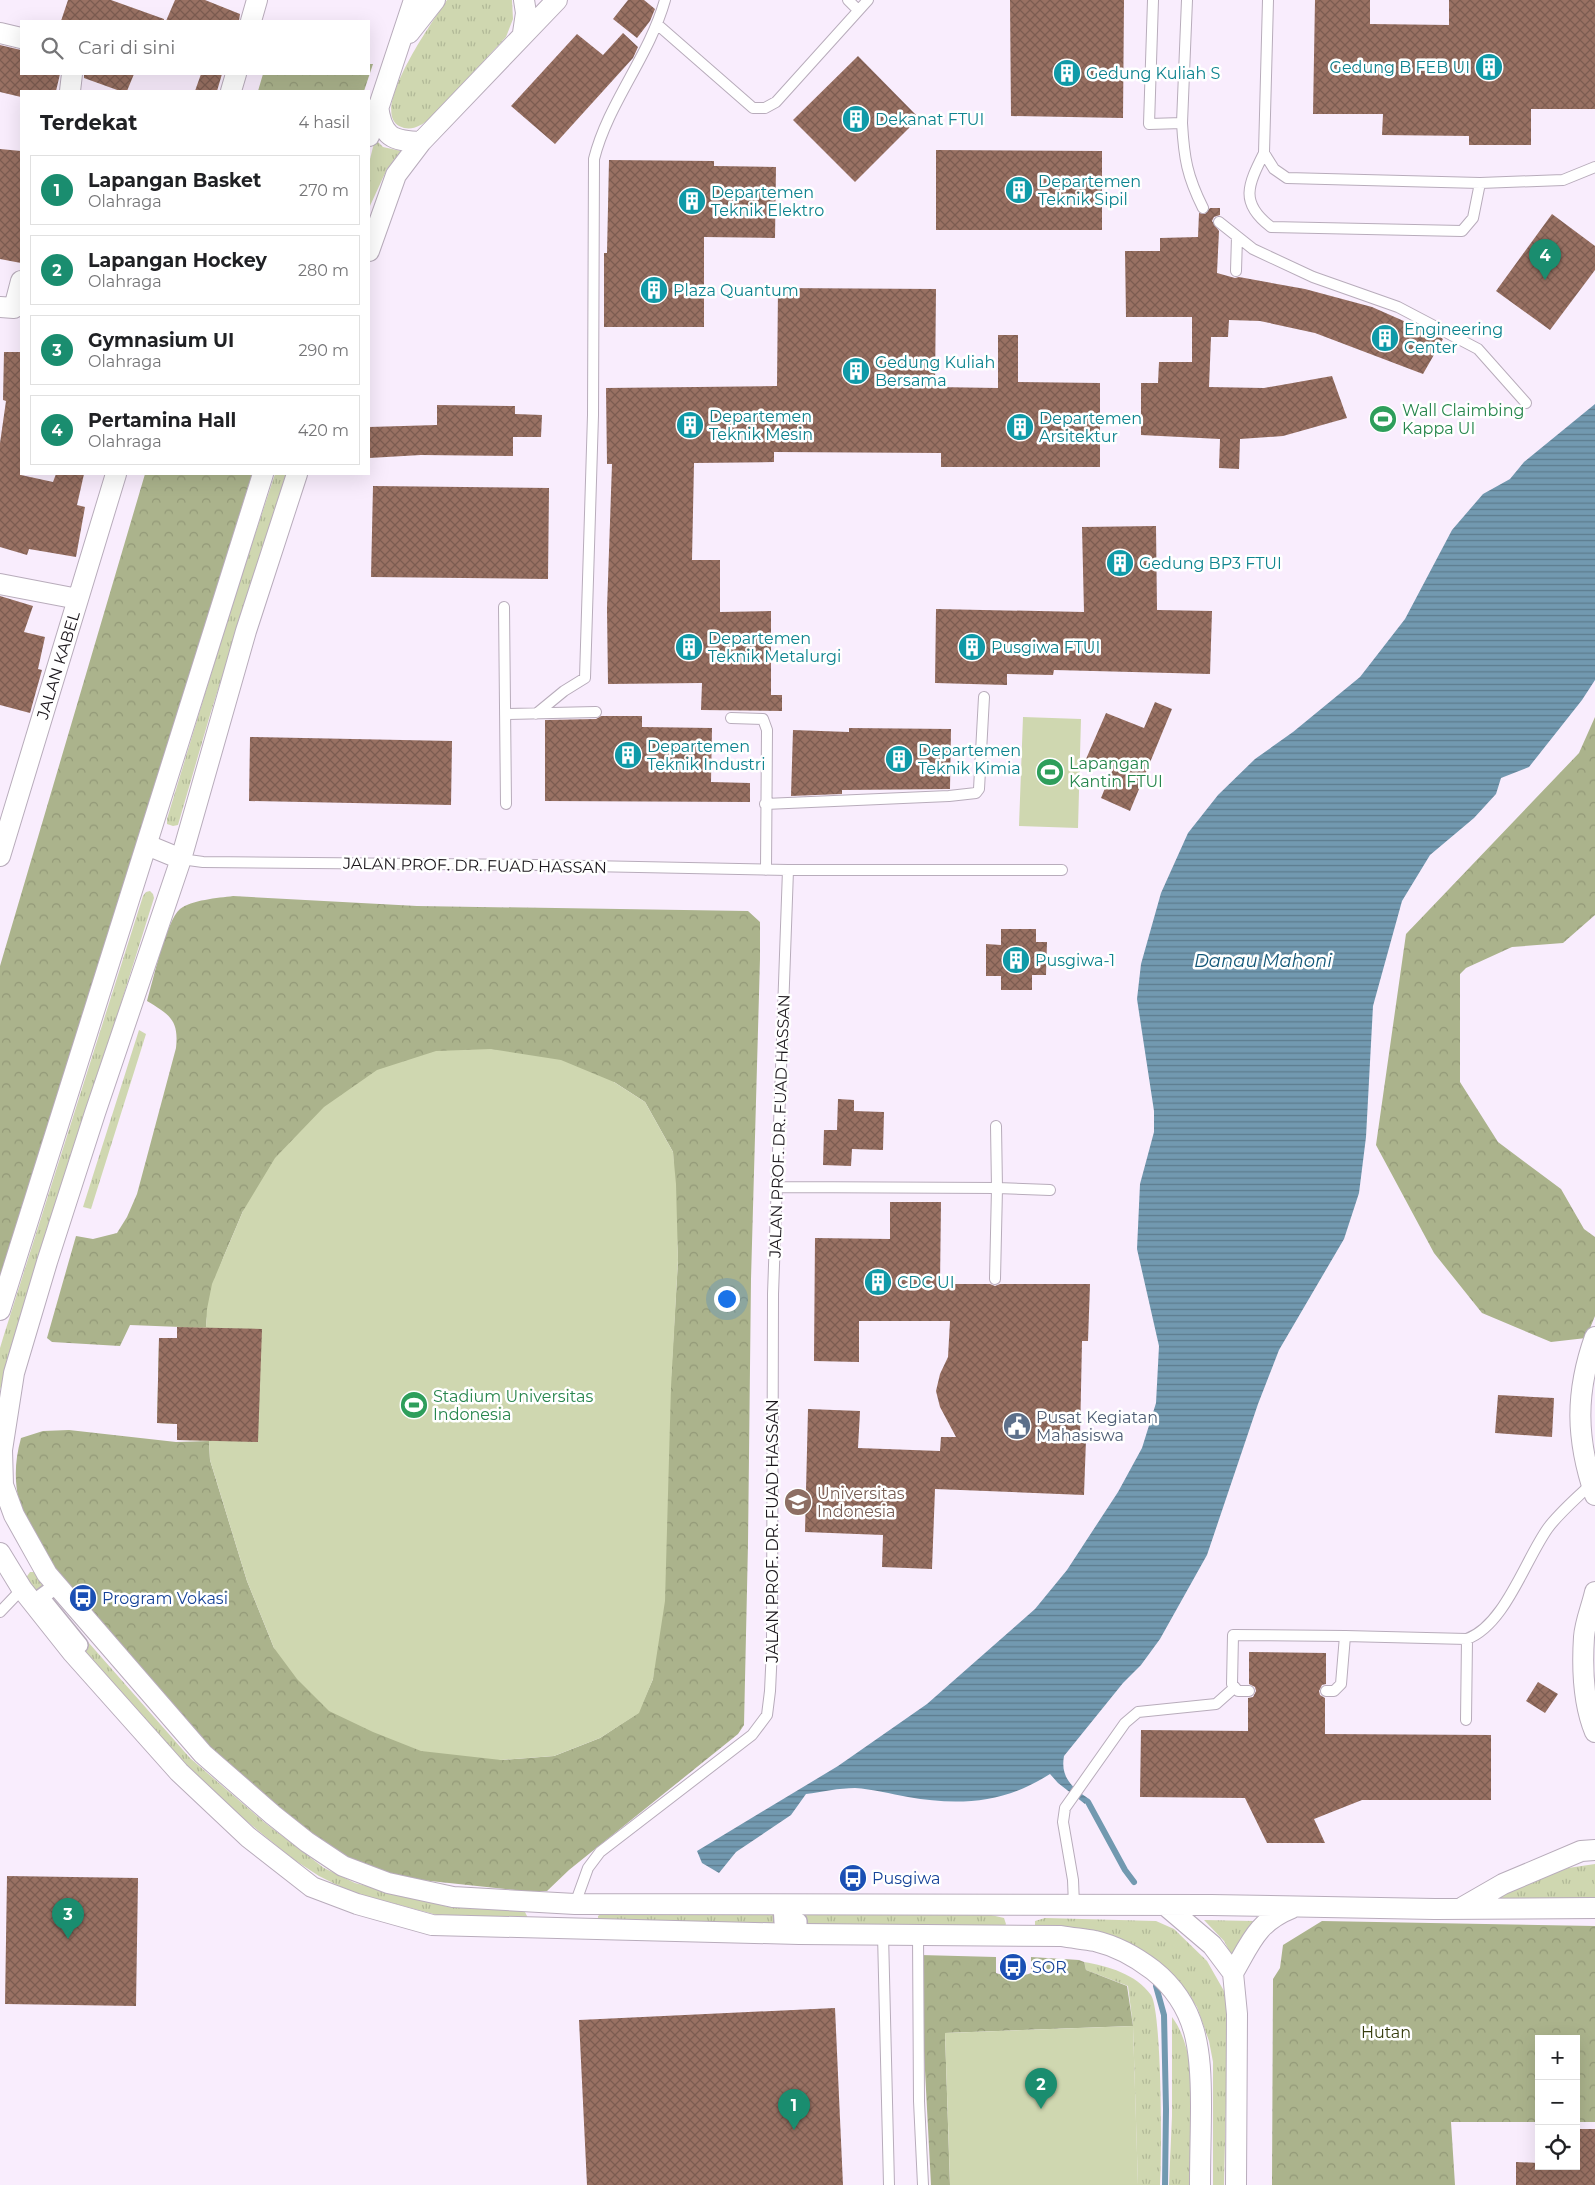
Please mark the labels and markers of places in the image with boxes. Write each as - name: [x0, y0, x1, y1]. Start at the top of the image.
- building icon: Gedung B FEB UI: [1474, 52, 1504, 82]
- building icon: Gedung Kuliah S: [1052, 58, 1082, 88]
- place label: Gedung B FEB UI: [1330, 58, 1470, 77]
- place label: Gedung Kuliah S: [1086, 64, 1220, 83]
- building icon: Dekanat FTUI: [841, 104, 871, 134]
- place label: Dekanat FTUI: [875, 110, 984, 129]
- place label: Departemen Teknik Sipil: [1038, 172, 1141, 209]
- building icon: Departemen Teknik Sipil: [1004, 175, 1034, 205]
- place label: Departemen Teknik Elektro: [711, 183, 824, 220]
- building icon: Departemen Teknik Elektro: [677, 186, 707, 216]
- pin: 4: [1529, 239, 1561, 280]
- building icon: Plaza Quantum: [639, 275, 669, 305]
- place label: Plaza Quantum: [673, 281, 799, 300]
- place label: Engineering Center: [1404, 320, 1503, 357]
- building icon: Engineering Center: [1370, 323, 1400, 353]
- place label: Gedung Kuliah Bersama: [875, 353, 995, 390]
- building icon: Gedung Kuliah Bersama: [841, 356, 871, 386]
- place label: Wall Claimbing Kappa UI: [1402, 401, 1524, 438]
- sports icon: Wall Claimbing Kappa UI: [1368, 404, 1398, 434]
- place label: Departemen Teknik Mesin: [709, 407, 813, 444]
- place label: Departemen Arsitektur: [1039, 409, 1142, 446]
- building icon: Departemen Teknik Mesin: [675, 410, 705, 440]
- building icon: Departemen Arsitektur: [1005, 412, 1035, 442]
- building icon: Gedung BP3 FTUI: [1105, 548, 1135, 578]
- place label: Gedung BP3 FTUI: [1139, 554, 1282, 573]
- place label: Departemen Teknik Metalurgi: [708, 629, 841, 666]
- building icon: Departemen Teknik Metalurgi: [674, 632, 704, 662]
- building icon: Pusgiwa FTUI: [957, 632, 987, 662]
- place label: Pusgiwa FTUI: [991, 638, 1100, 657]
- place label: Departemen Teknik Industri: [647, 737, 765, 774]
- building icon: Departemen Teknik Industri: [613, 740, 643, 770]
- place label: Departemen Teknik Kimia: [918, 741, 1021, 778]
- building icon: Departemen Teknik Kimia: [884, 744, 914, 774]
- place label: Lapangan Kantin FTUI: [1069, 754, 1163, 791]
- sports icon: Lapangan Kantin FTUI: [1035, 757, 1065, 787]
- building icon: Pusgiwa-1: [1001, 945, 1031, 975]
- place label: Pusgiwa-1: [1035, 951, 1115, 970]
- building icon: CDC UI: [863, 1267, 893, 1297]
- place label: CDC UI: [897, 1273, 955, 1292]
- place label: Stadium Universitas Indonesia: [433, 1387, 593, 1424]
- sports icon: Stadium Universitas Indonesia: [399, 1390, 429, 1420]
- place label: Pusat Kegiatan Mahasiswa: [1036, 1408, 1158, 1445]
- public building icon: Pusat Kegiatan Mahasiswa: [1002, 1411, 1032, 1441]
- place label: Universitas Indonesia: [817, 1484, 905, 1521]
- school or university icon: Universitas Indonesia: [783, 1487, 813, 1517]
- bus stop icon: Program Vokasi: [68, 1583, 98, 1613]
- place label: Program Vokasi: [102, 1589, 228, 1608]
- bus stop icon: Pusgiwa: [838, 1863, 868, 1893]
- place label: Pusgiwa: [872, 1869, 941, 1888]
- pin: 3: [52, 1898, 84, 1939]
- bus stop icon: SOR: [998, 1952, 1028, 1982]
- place label: SOR: [1032, 1958, 1067, 1977]
- pin: 2: [1025, 2068, 1057, 2109]
- pin: 1: [778, 2089, 810, 2130]

